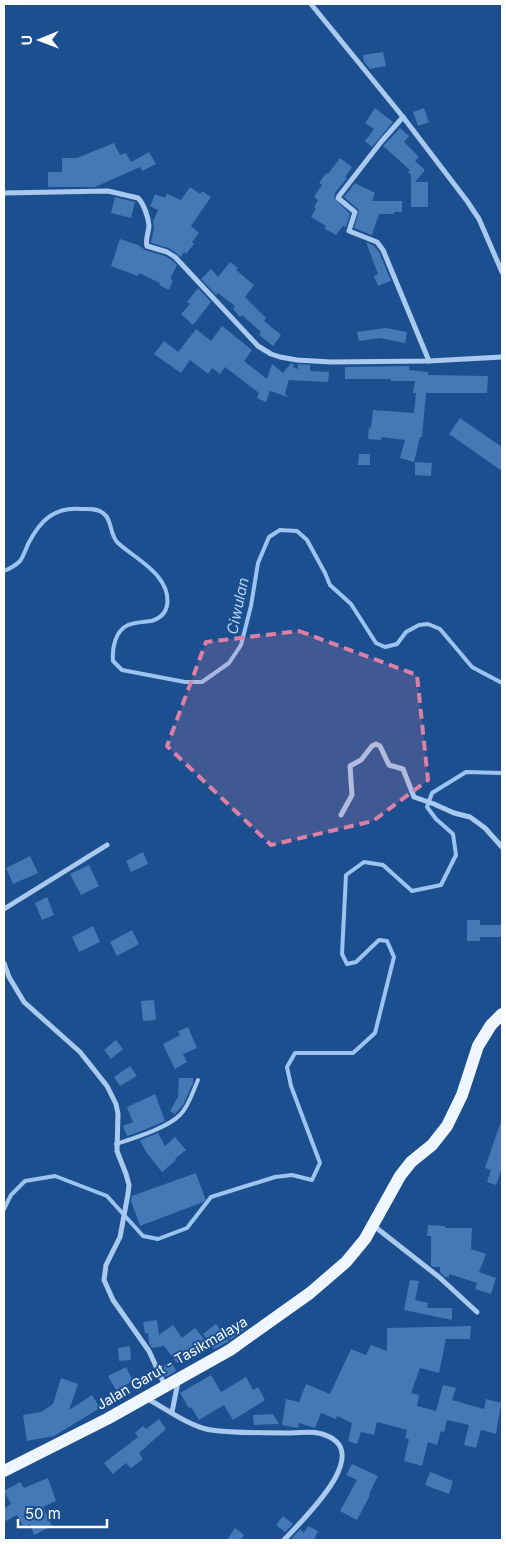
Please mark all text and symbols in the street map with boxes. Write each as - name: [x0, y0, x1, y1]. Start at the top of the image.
- north arrow: [15, 15, 65, 65]
- text: U: [18, 35, 35, 46]
- water label: Ciwulan: [222, 576, 253, 636]
- street label: Jalan Garut - Tasikmalaya: [93, 1312, 250, 1413]
- scale bar: [18, 1496, 106, 1528]
- text: 50 m: [25, 1504, 61, 1523]

